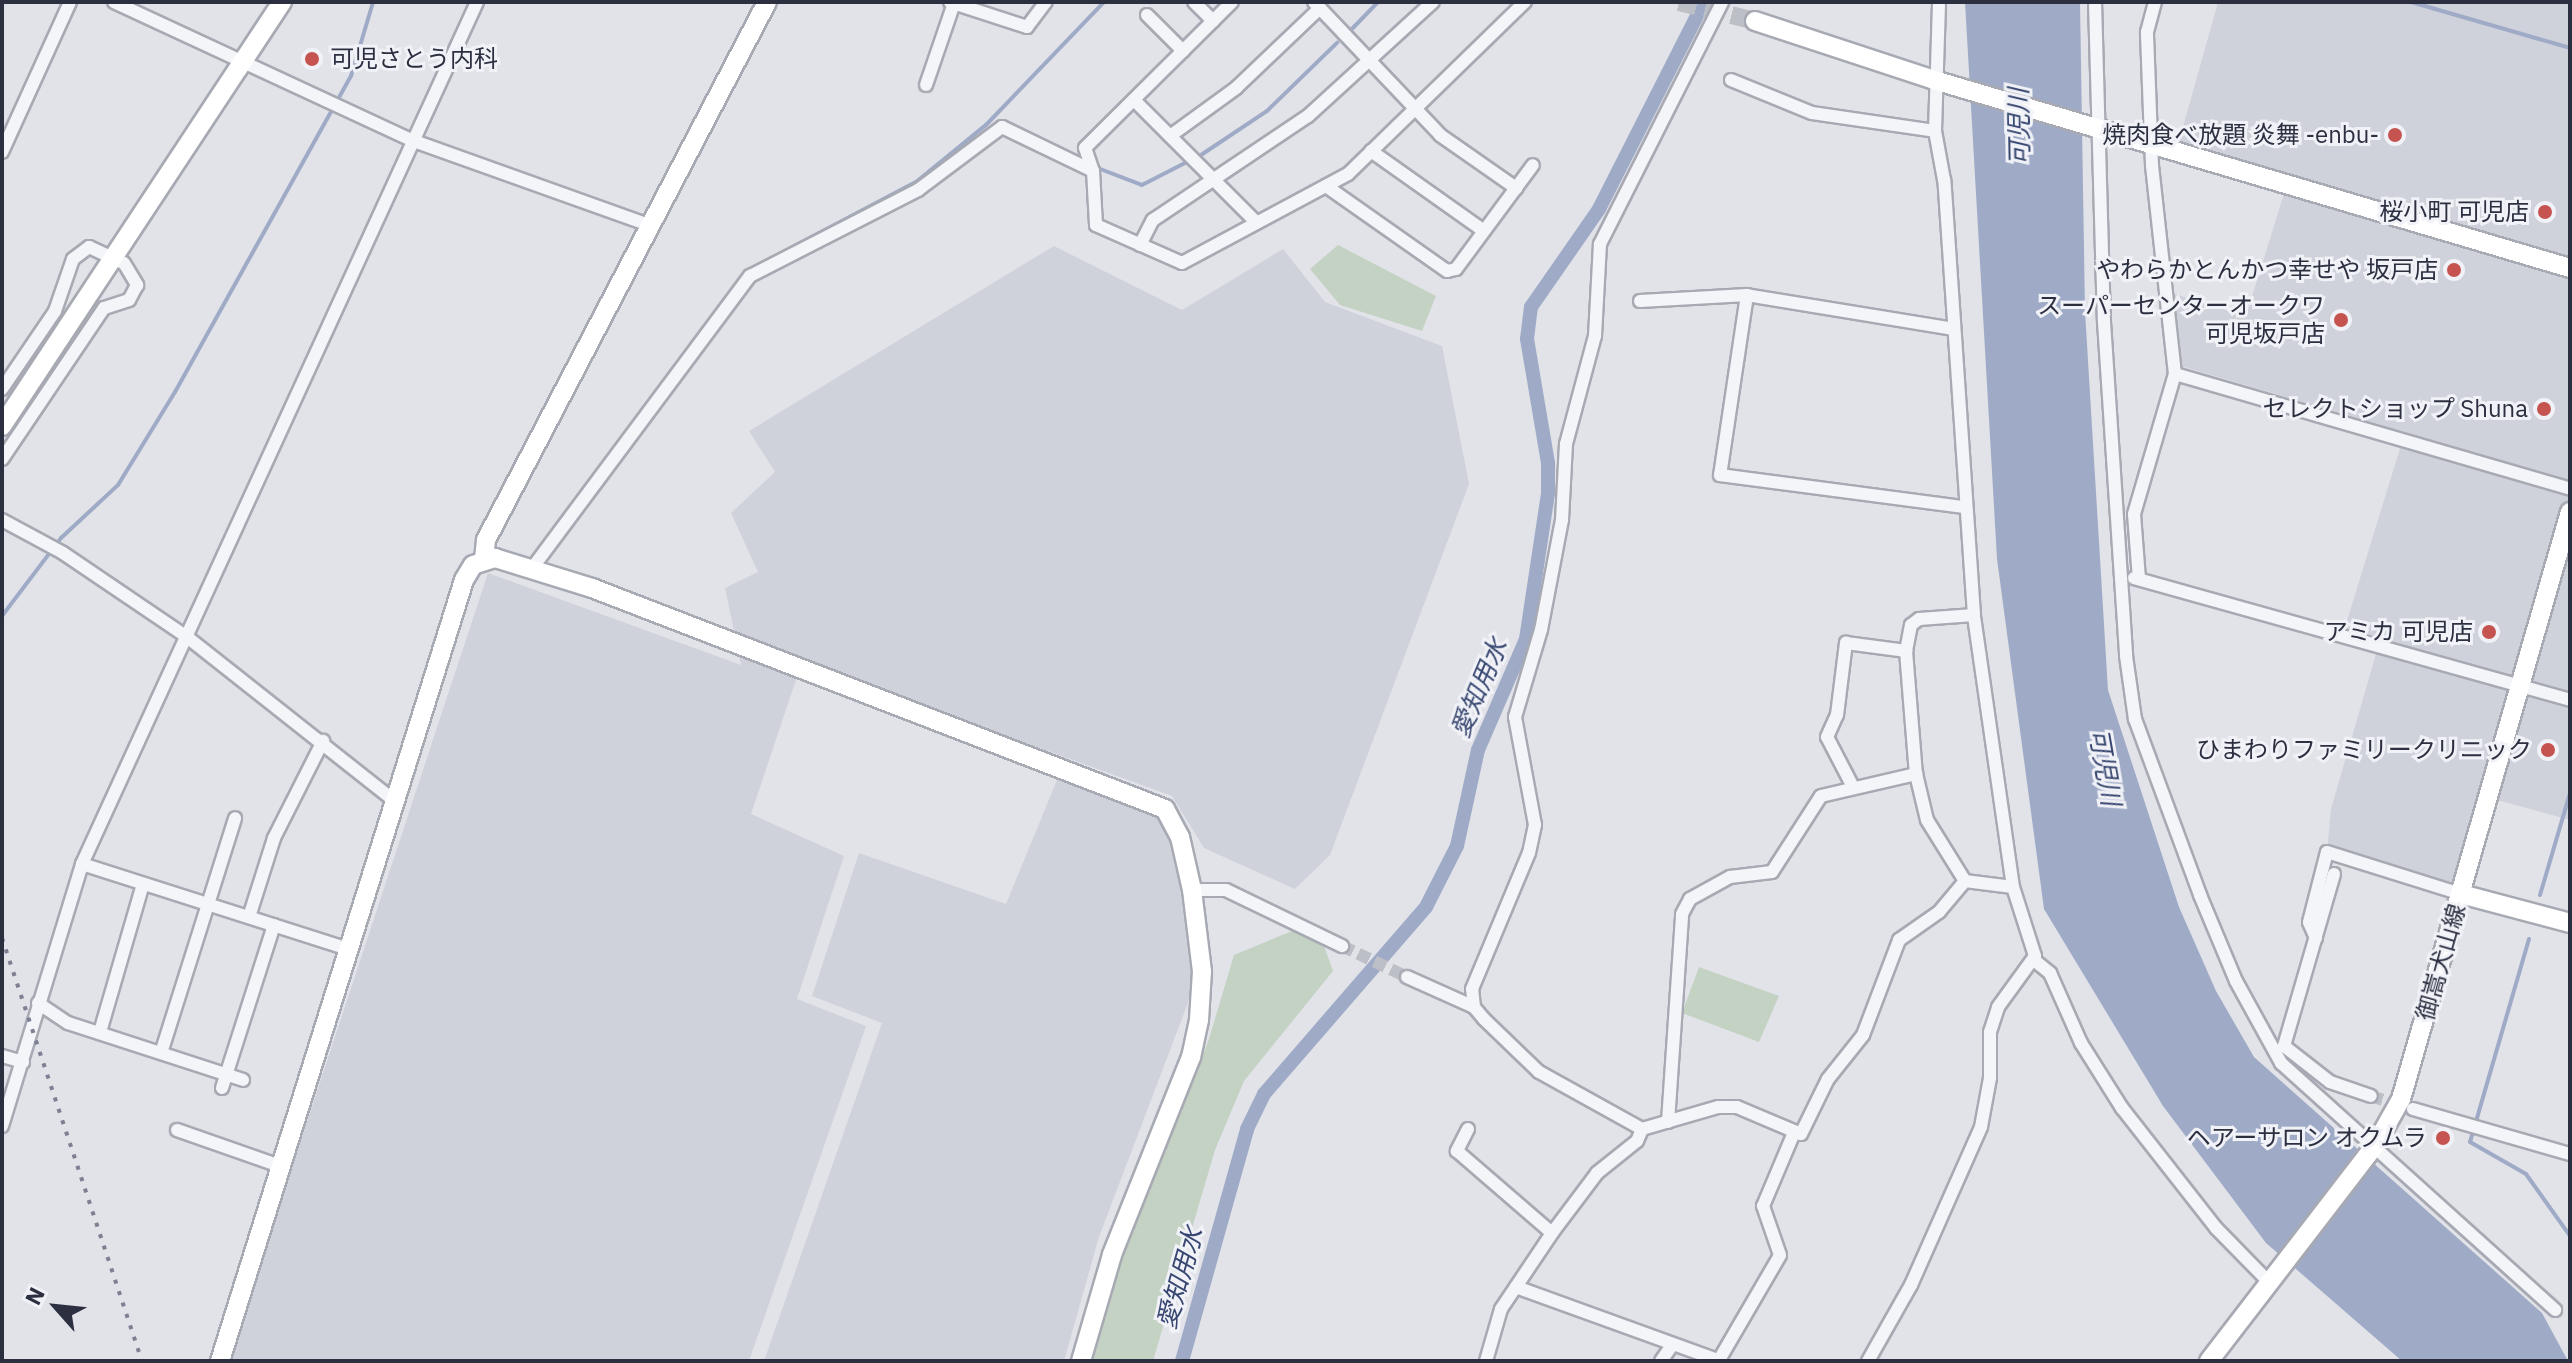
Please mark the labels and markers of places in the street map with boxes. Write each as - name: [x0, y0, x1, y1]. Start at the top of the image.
- place label: 可児さとう内科: [330, 45, 498, 73]
- marker: 可児さとう内科: [301, 48, 323, 70]
- place label: 焼肉食べ放題 炎舞 ‐enbu‐: [2102, 121, 2379, 149]
- marker: 焼肉食べ放題 炎舞 ‐enbu‐: [2386, 126, 2404, 144]
- place label: 桜小町 可児店: [2379, 198, 2529, 226]
- marker: 桜小町 可児店: [2536, 203, 2554, 221]
- place label: やわらかとんかつ幸せや 坂戸店: [2096, 256, 2438, 284]
- marker: やわらかとんかつ幸せや 坂戸店: [2445, 261, 2463, 279]
- place label: スーパーセンターオークワ 可児坂戸店: [2037, 292, 2325, 348]
- marker: スーパーセンターオークワ 可児坂戸店: [2332, 311, 2350, 329]
- place label: セレクトショップ Shuna: [2263, 395, 2528, 423]
- marker: セレクトショップ Shuna: [2535, 400, 2553, 418]
- place label: アミカ 可児店: [2323, 618, 2473, 646]
- marker: アミカ 可児店: [2480, 623, 2498, 641]
- place label: ひまわりファミリークリニック: [2196, 736, 2532, 764]
- marker: ひまわりファミリークリニック: [2539, 741, 2557, 759]
- place label: ヘアーサロン オクムラ: [2183, 1124, 2427, 1152]
- marker: ヘアーサロン オクムラ: [2434, 1129, 2452, 1147]

